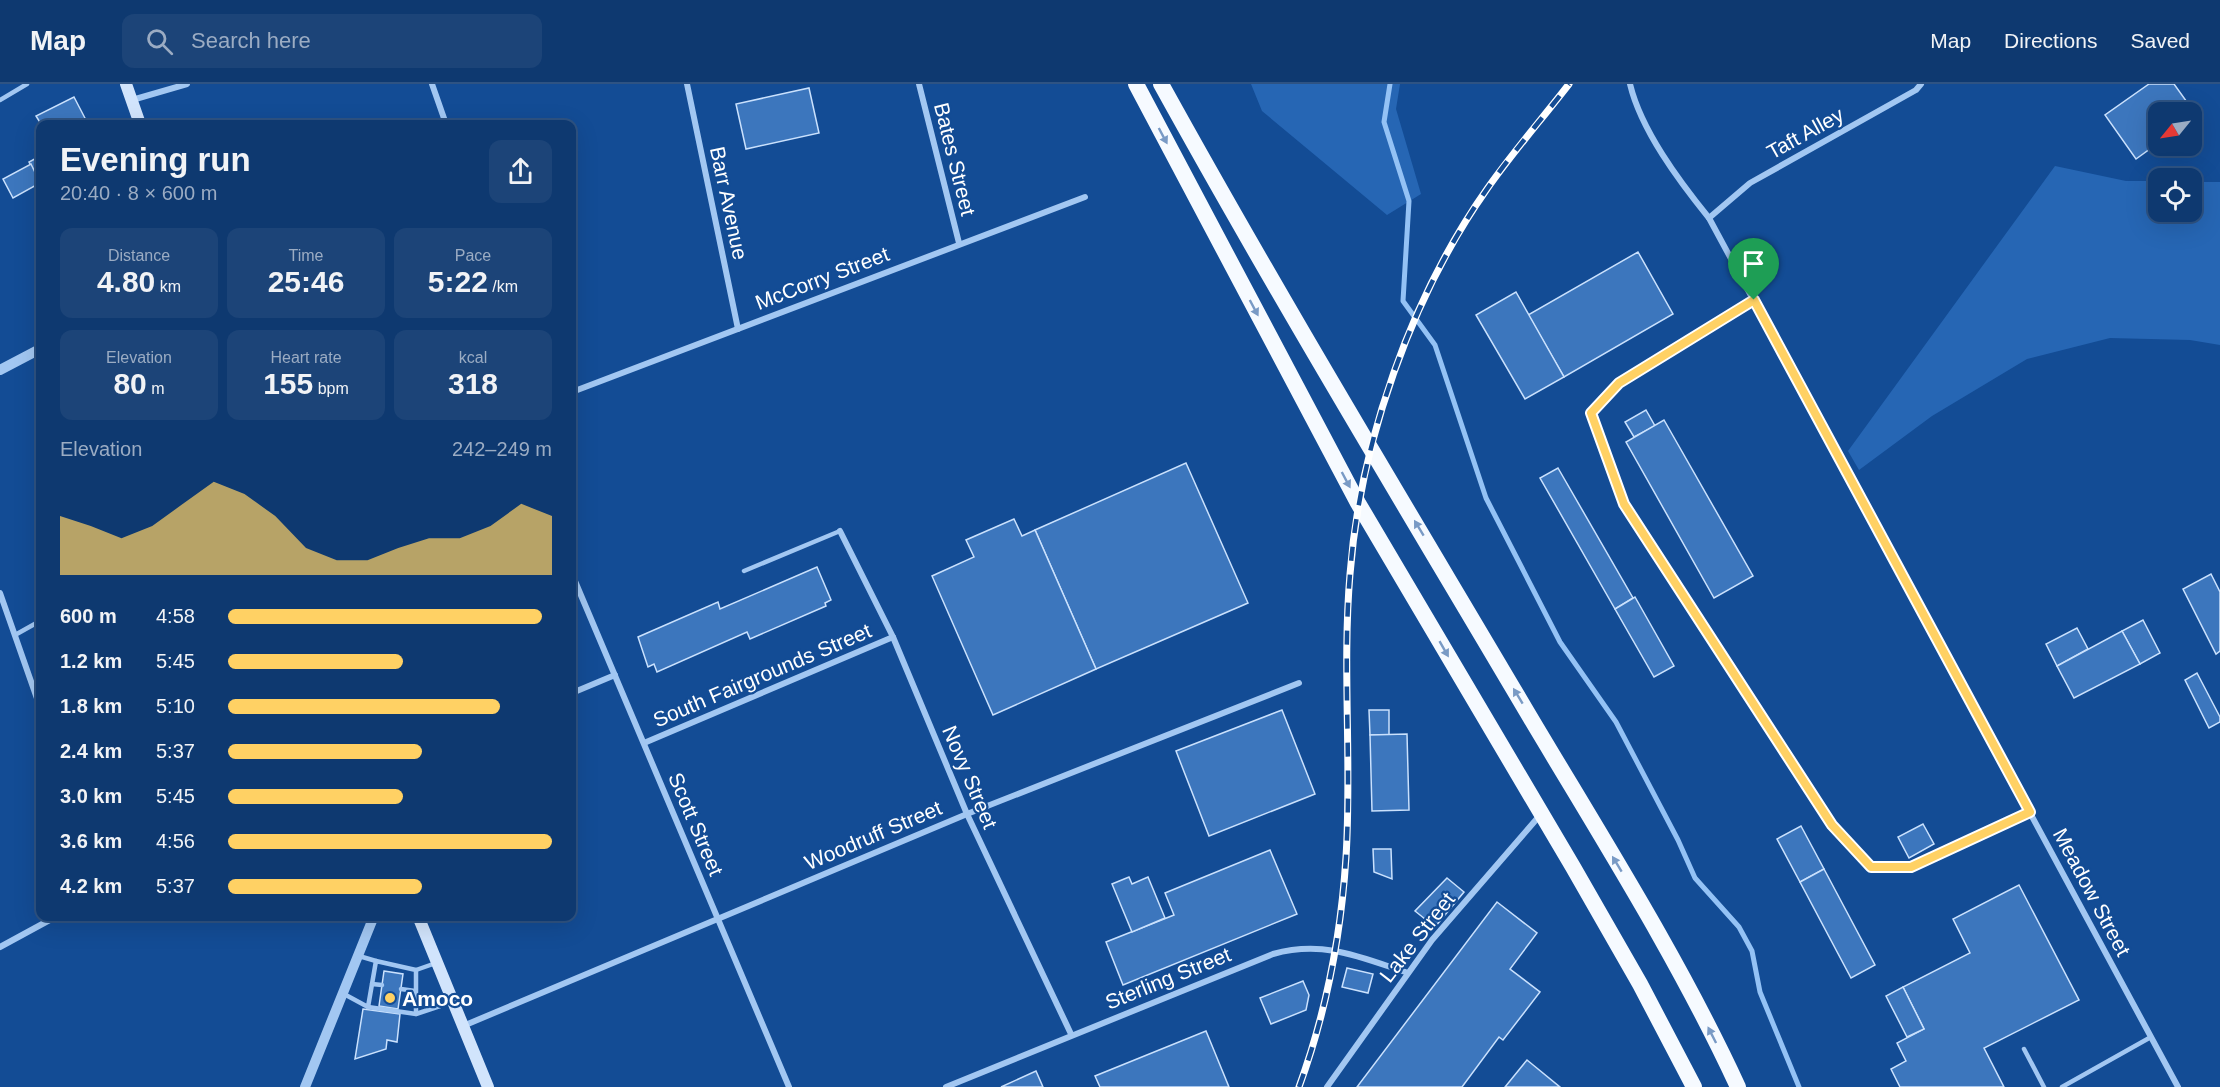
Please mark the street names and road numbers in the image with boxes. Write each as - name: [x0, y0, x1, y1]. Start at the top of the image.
- street label: Bates Street: [930, 100, 980, 218]
- street label: Taft Alley: [1763, 102, 1848, 163]
- street label: Barr Avenue: [706, 144, 752, 262]
- street label: McCorry Street: [752, 242, 892, 314]
- street label: South Fairgrounds Street: [650, 619, 875, 731]
- street label: Novy Street: [938, 722, 1002, 832]
- street label: Scott Street: [664, 769, 728, 879]
- street label: Woodruff Street: [801, 796, 945, 874]
- street label: Meadow Street: [2049, 824, 2135, 960]
- street label: Lake Street: [1375, 887, 1459, 986]
- street label: Sterling Street: [1102, 942, 1234, 1014]

